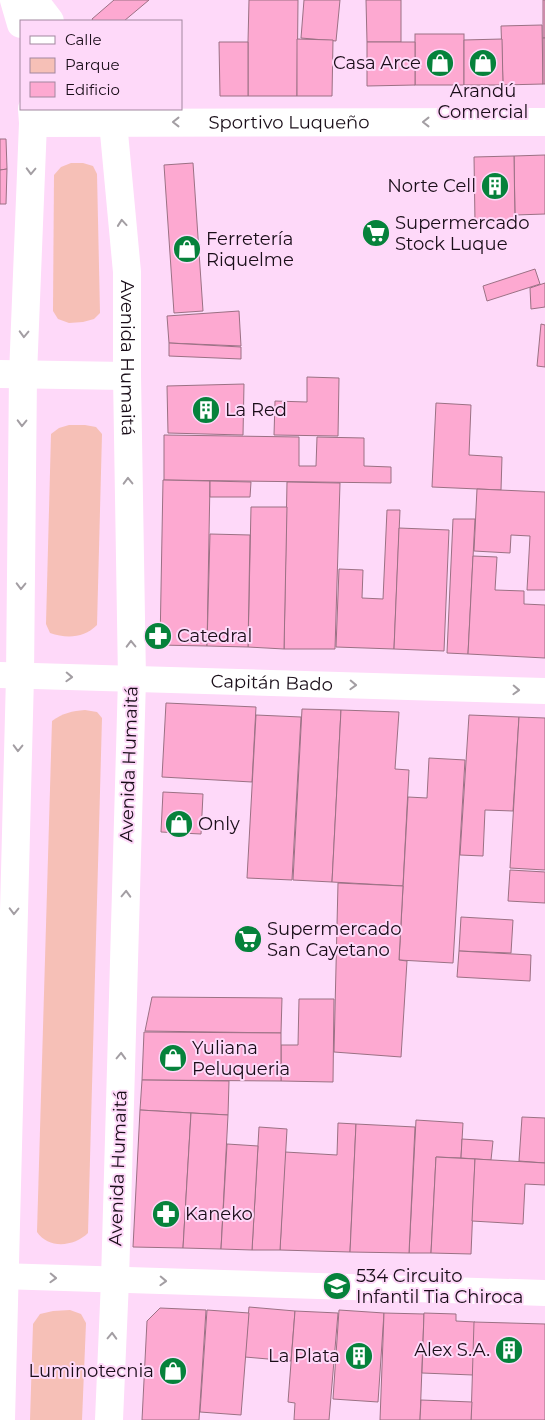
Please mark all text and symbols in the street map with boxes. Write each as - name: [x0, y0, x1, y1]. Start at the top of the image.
- legend: [20, 20, 182, 110]
- text: Calle: [65, 30, 102, 49]
- shop icon: Casa Arce: [425, 48, 455, 78]
- shop icon: Arandú Comercial: [468, 48, 498, 78]
- place label: Casa Arce: [333, 52, 421, 74]
- text: Parque: [65, 55, 120, 74]
- text: Edificio: [65, 80, 120, 99]
- place label: Arandú Comercial: [438, 80, 528, 123]
- street label: Sportivo Luqueño: [208, 111, 370, 134]
- one-way arrow: [172, 117, 180, 127]
- one-way arrow: [422, 117, 430, 127]
- one-way arrow: [26, 168, 36, 176]
- building icon: Norte Cell: [480, 171, 510, 201]
- place label: Norte Cell: [387, 175, 476, 197]
- place label: Supermercado Stock Luque: [395, 212, 530, 255]
- supermarket icon: Supermercado Stock Luque: [361, 218, 391, 248]
- one-way arrow: [117, 219, 128, 227]
- place label: Ferretería Riquelme: [206, 228, 294, 271]
- shop icon: Ferretería Riquelme: [172, 234, 202, 264]
- street label: Avenida Humaitá: [116, 280, 139, 436]
- one-way arrow: [19, 330, 30, 338]
- building icon: La Red: [191, 395, 221, 425]
- place label: La Red: [225, 399, 287, 421]
- one-way arrow: [17, 420, 27, 428]
- one-way arrow: [123, 477, 134, 485]
- one-way arrow: [16, 582, 26, 590]
- pharmacy icon: Catedral: [143, 621, 173, 651]
- place label: Catedral: [177, 625, 252, 647]
- one-way arrow: [126, 639, 136, 647]
- street label: Capitán Bado: [210, 670, 333, 696]
- one-way arrow: [65, 672, 73, 682]
- one-way arrow: [350, 680, 358, 691]
- one-way arrow: [512, 685, 520, 695]
- street label: Avenida Humaitá: [115, 686, 143, 842]
- one-way arrow: [13, 745, 23, 753]
- shop icon: Only: [164, 809, 194, 839]
- place label: Only: [198, 813, 240, 835]
- one-way arrow: [120, 889, 131, 897]
- one-way arrow: [8, 907, 19, 915]
- place label: Supermercado San Cayetano: [267, 918, 402, 961]
- supermarket icon: Supermercado San Cayetano: [233, 924, 263, 954]
- place label: Yuliana Peluqueria: [192, 1037, 290, 1080]
- shop icon: Yuliana Peluqueria: [158, 1043, 188, 1073]
- one-way arrow: [116, 1052, 126, 1060]
- street label: Avenida Humaitá: [104, 1090, 132, 1246]
- pharmacy icon: Kaneko: [151, 1199, 181, 1229]
- place label: Kaneko: [185, 1203, 253, 1225]
- place label: 534 Circuito Infantil Tia Chiroca: [356, 1265, 523, 1308]
- school or university icon: 534 Circuito Infantil Tia Chiroca: [322, 1271, 352, 1301]
- one-way arrow: [49, 1272, 57, 1283]
- one-way arrow: [160, 1276, 168, 1286]
- one-way arrow: [107, 1332, 118, 1340]
- building icon: Alex S.A.: [494, 1335, 524, 1365]
- place label: Alex S.A.: [414, 1339, 490, 1361]
- building icon: La Plata: [344, 1341, 374, 1371]
- place label: La Plata: [268, 1345, 340, 1367]
- shop icon: Luminotecnia: [158, 1356, 188, 1386]
- place label: Luminotecnia: [28, 1360, 154, 1382]

